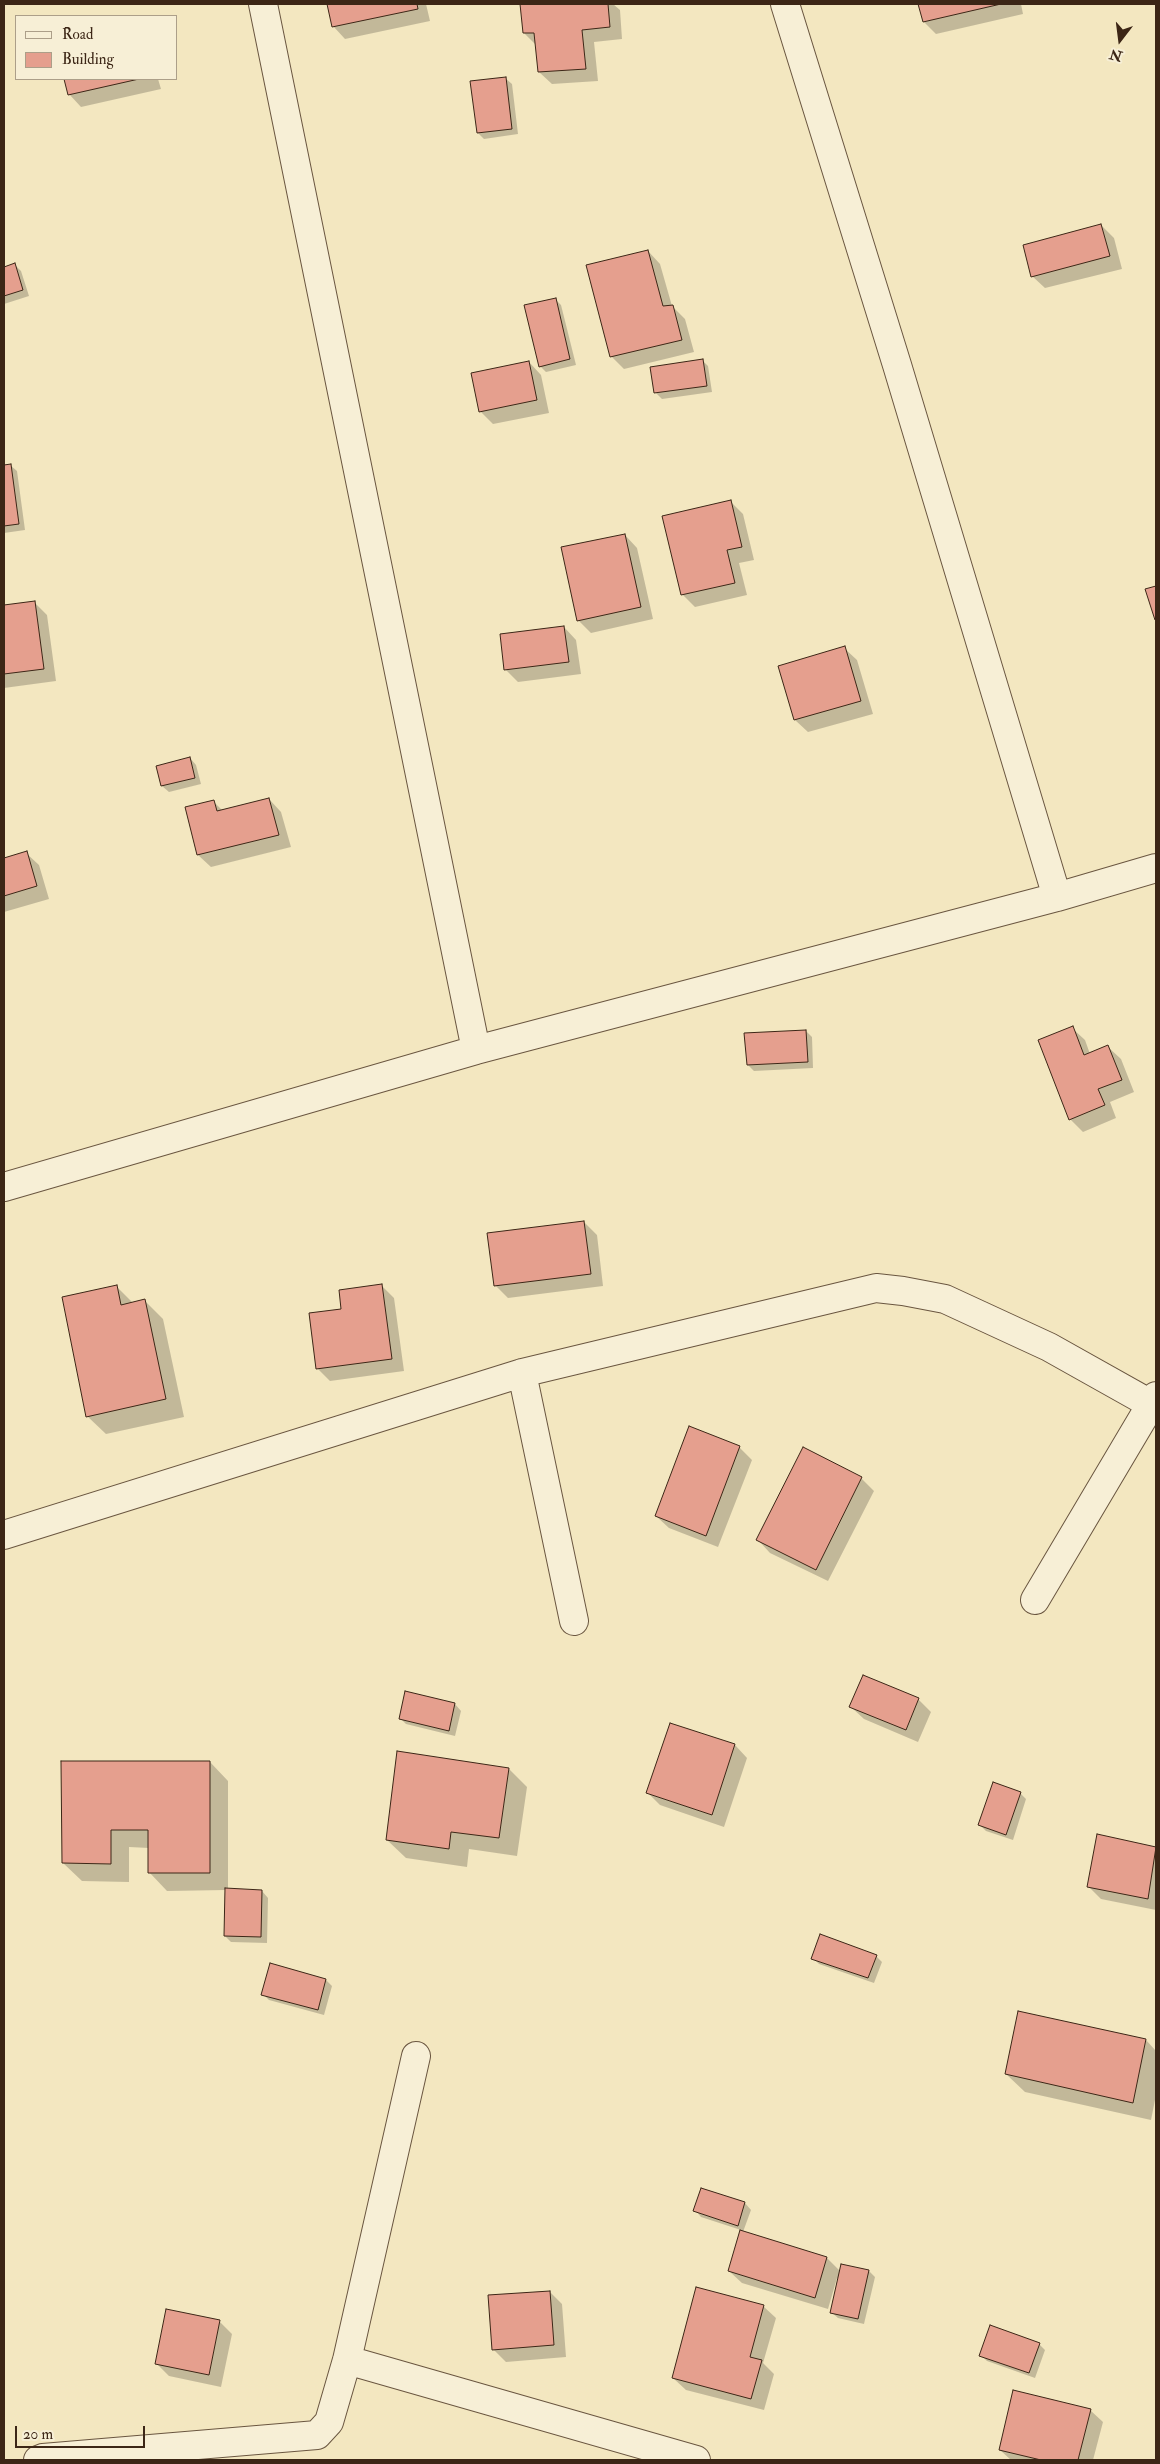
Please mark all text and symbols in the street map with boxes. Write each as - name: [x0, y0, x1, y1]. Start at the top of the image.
- legend: [15, 15, 178, 80]
- north arrow: [1095, 15, 1145, 65]
- text: Road: [62, 25, 93, 44]
- text: N: [1108, 45, 1124, 65]
- text: Building: [62, 50, 114, 69]
- scale bar: [18, 2416, 148, 2448]
- text: 20 m: [23, 2425, 53, 2444]

